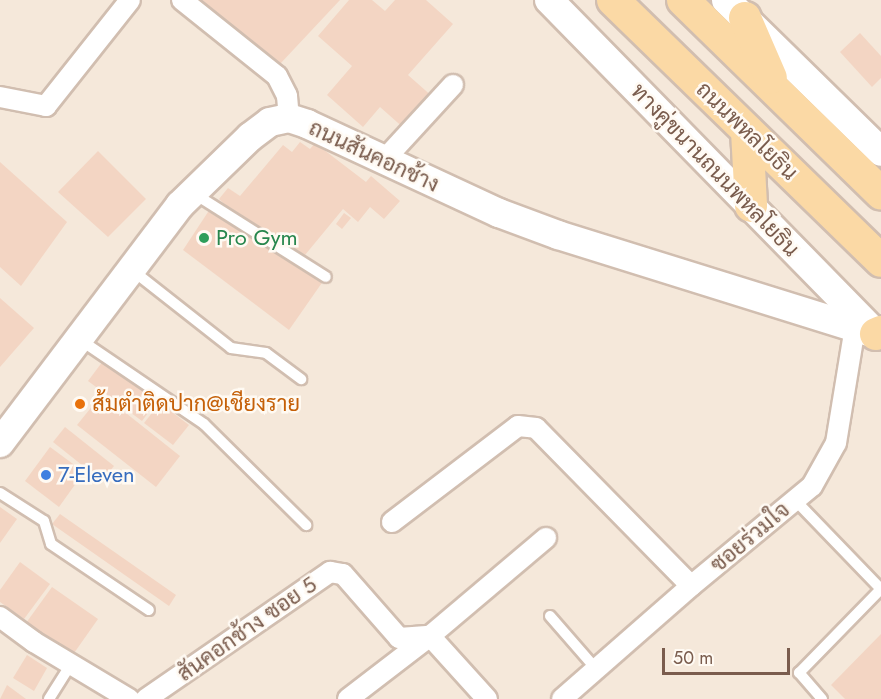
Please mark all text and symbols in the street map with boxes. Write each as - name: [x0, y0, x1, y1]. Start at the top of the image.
- street label: ถนนพหลโยธิน: [691, 76, 803, 186]
- street label: ทางคู่ขนานถนนพหลโยธิน: [625, 78, 805, 262]
- street label: ถนนสันคอกช้าง: [305, 114, 443, 198]
- place label: Pro Gym: [216, 225, 298, 251]
- marker: Pro Gym: [197, 231, 211, 245]
- place label: ส้มตำติดปาก@เชียงราย: [92, 391, 300, 417]
- marker: ส้มตำติดปาก@เชียงราย: [73, 397, 87, 411]
- place label: 7-Eleven: [58, 462, 135, 488]
- marker: 7-Eleven: [39, 468, 53, 482]
- street label: ซอยร่วมใจ: [705, 496, 795, 578]
- street label: สันคอกช้าง ซอย 5: [172, 571, 322, 687]
- scale bar: [665, 636, 792, 674]
- text: 50 m: [673, 645, 713, 671]

